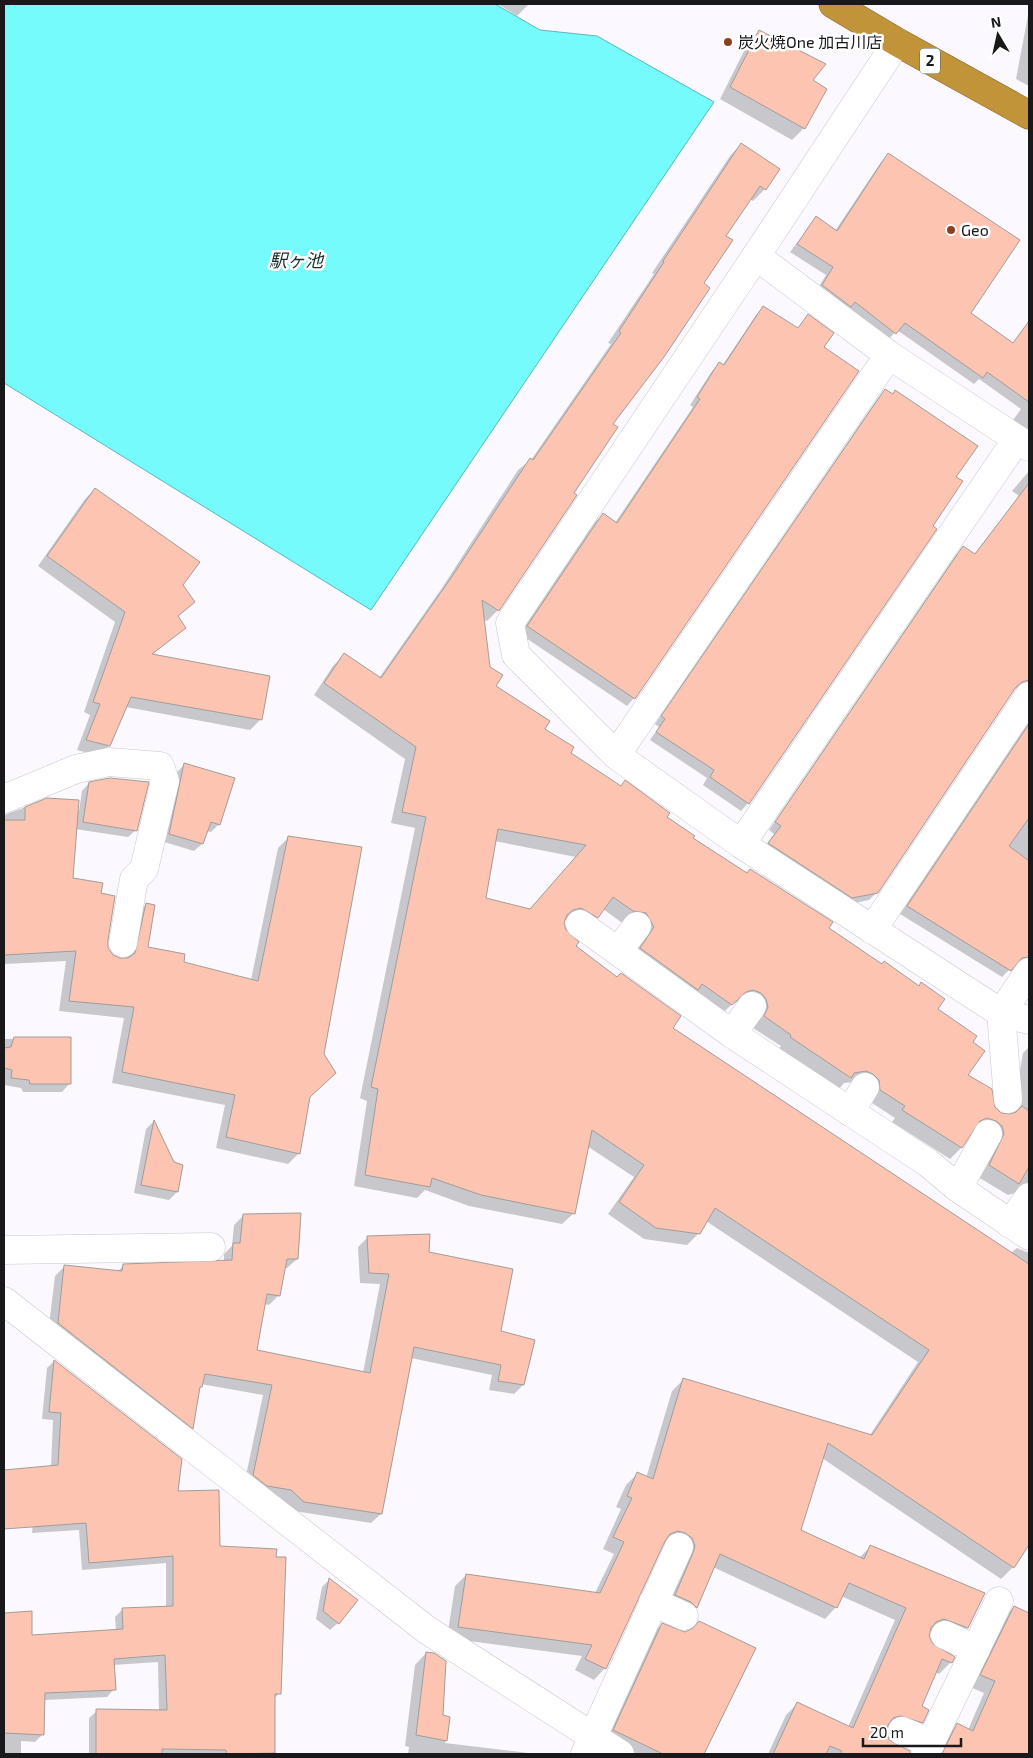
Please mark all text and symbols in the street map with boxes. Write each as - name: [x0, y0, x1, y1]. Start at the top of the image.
- north arrow: [973, 10, 1023, 60]
- text: N: [990, 12, 1002, 31]
- place label: 炭火焼One 加古川店: [738, 32, 882, 51]
- marker: 炭火焼One 加古川店: [722, 36, 734, 48]
- road number: 2: [920, 48, 940, 74]
- place label: Geo: [961, 220, 989, 239]
- marker: Geo: [945, 224, 957, 236]
- water label: 駅ヶ池: [269, 249, 325, 271]
- scale bar: [863, 1716, 960, 1748]
- text: 20 m: [870, 1723, 904, 1741]

